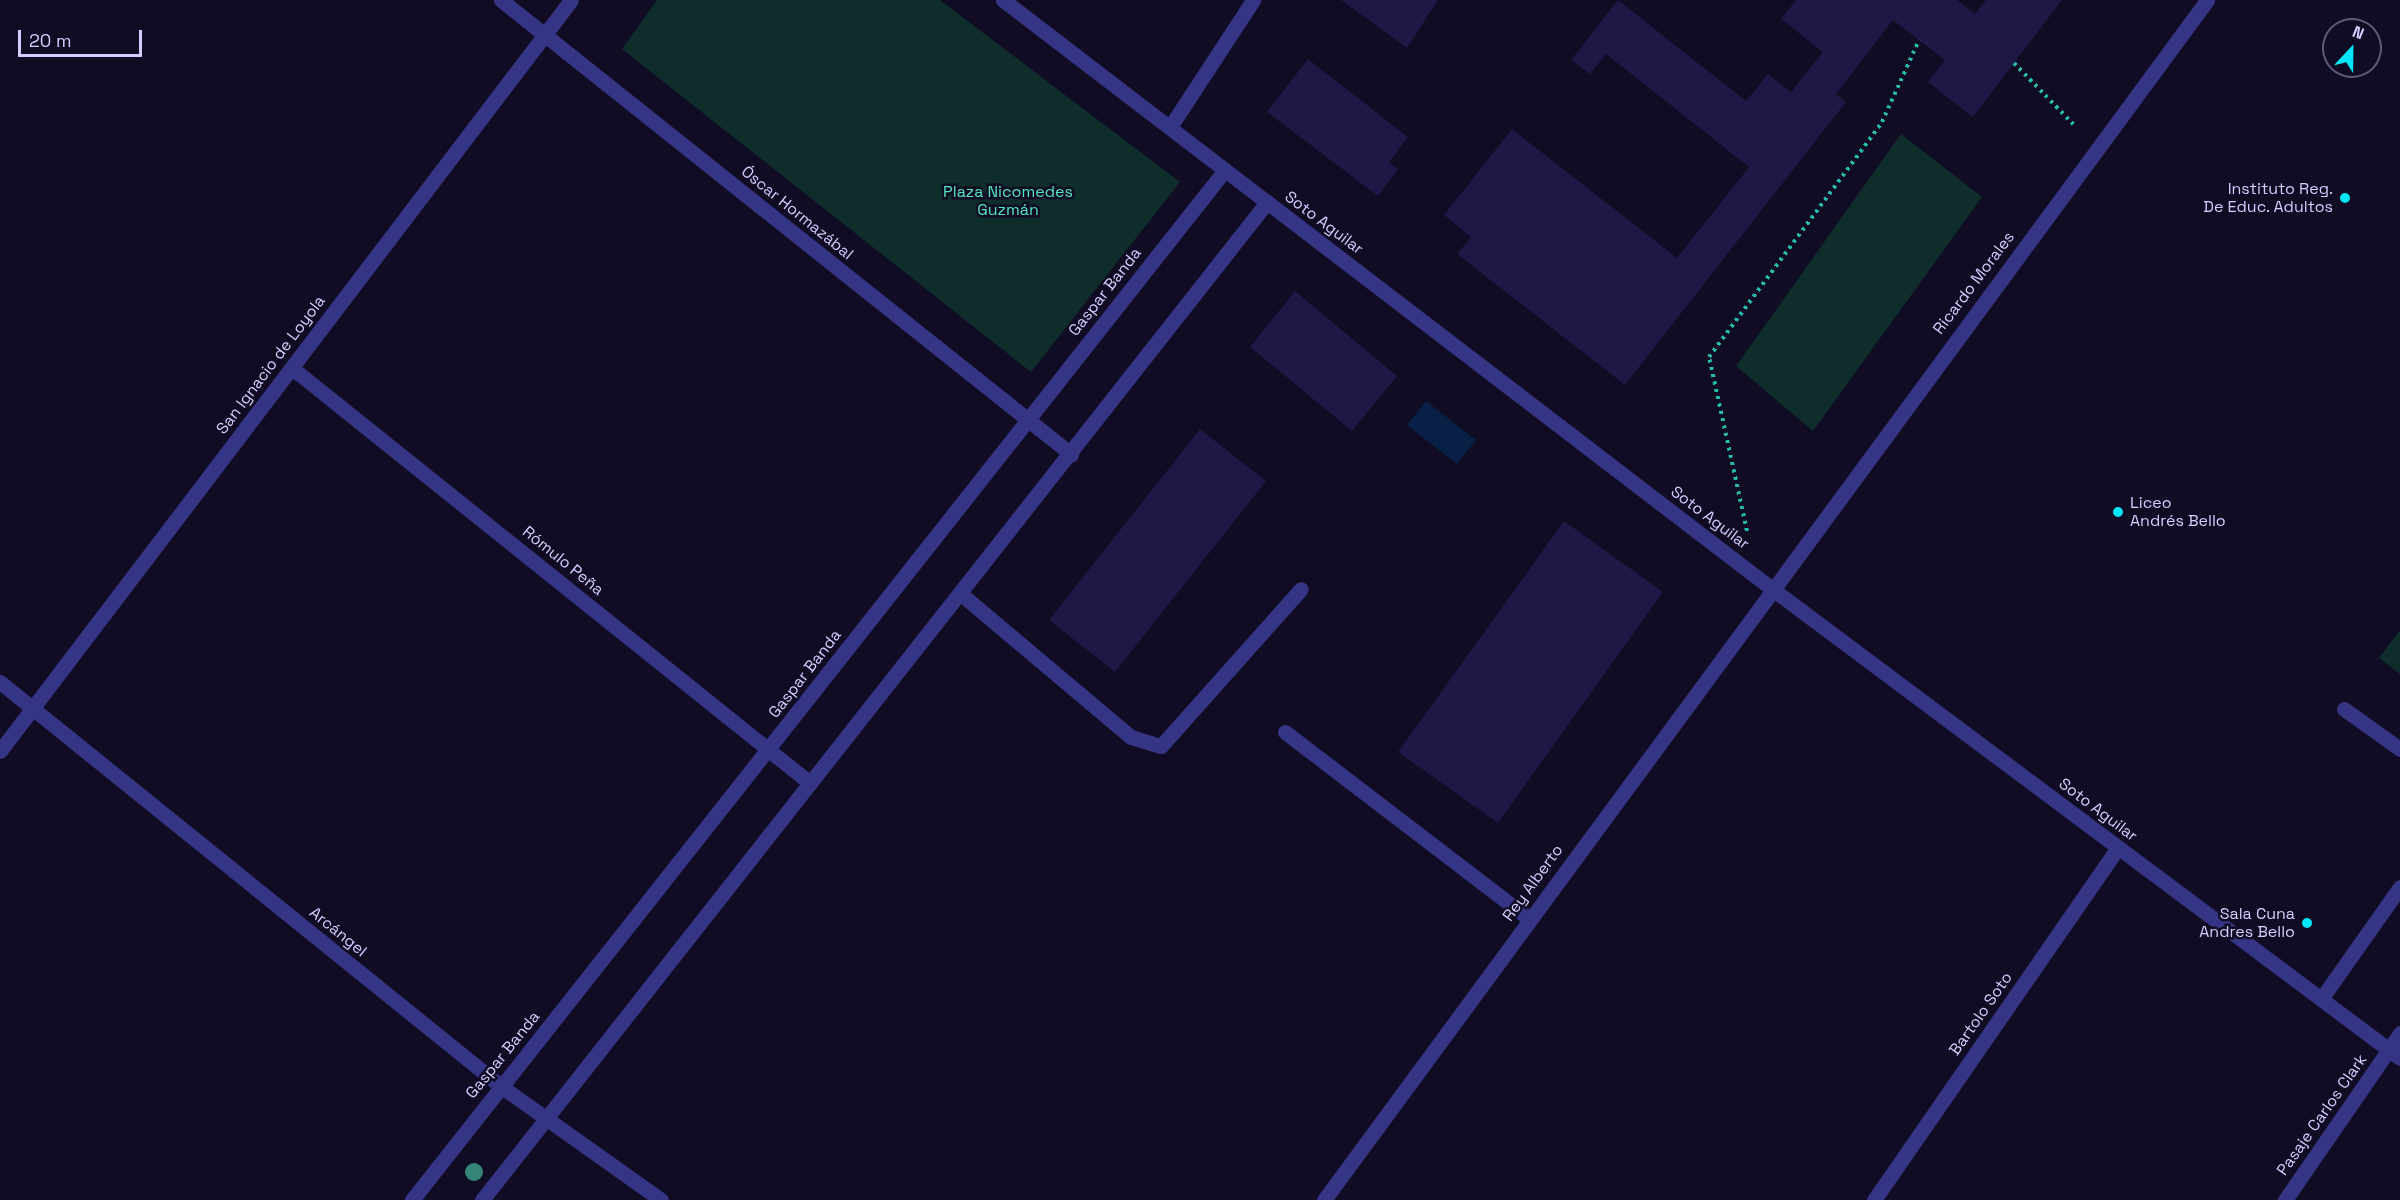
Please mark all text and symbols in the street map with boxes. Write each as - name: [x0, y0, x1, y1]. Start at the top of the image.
- scale bar: [21, 18, 146, 56]
- north arrow: [2322, 18, 2382, 78]
- text: N: [2349, 21, 2367, 44]
- text: 20 m: [29, 29, 72, 52]
- street label: Óscar Hormazábal: [737, 162, 857, 264]
- place label: Instituto Reg. De Educ. Adultos: [2203, 179, 2333, 217]
- park label: Plaza Nicomedes Guzmán: [943, 182, 1073, 220]
- street label: Soto Aguilar: [1281, 187, 1367, 259]
- marker: Instituto Reg. De Educ. Adultos: [2338, 191, 2352, 205]
- street label: Ricardo Morales: [1929, 228, 2019, 338]
- street label: Gaspar Banda: [1065, 244, 1145, 340]
- street label: San Ignacio de Loyola: [213, 292, 329, 438]
- street label: Soto Aguilar: [1667, 482, 1753, 554]
- place label: Liceo Andrés Bello: [2130, 493, 2226, 531]
- marker: Liceo Andrés Bello: [2111, 505, 2125, 519]
- street label: Rómulo Peña: [518, 522, 608, 600]
- street label: Gaspar Banda: [765, 626, 845, 722]
- street label: Soto Aguilar: [2055, 774, 2141, 846]
- street label: Rey Alberto: [1499, 841, 1567, 925]
- street label: Arcángel: [306, 903, 370, 961]
- place label: Sala Cuna Andres Bello: [2199, 904, 2295, 942]
- marker: Sala Cuna Andres Bello: [2300, 916, 2314, 930]
- street label: Bartolo Soto: [1945, 969, 2017, 1059]
- street label: Gaspar Banda: [462, 1007, 544, 1103]
- street label: Pasaje Carlos Clark: [2273, 1051, 2371, 1179]

